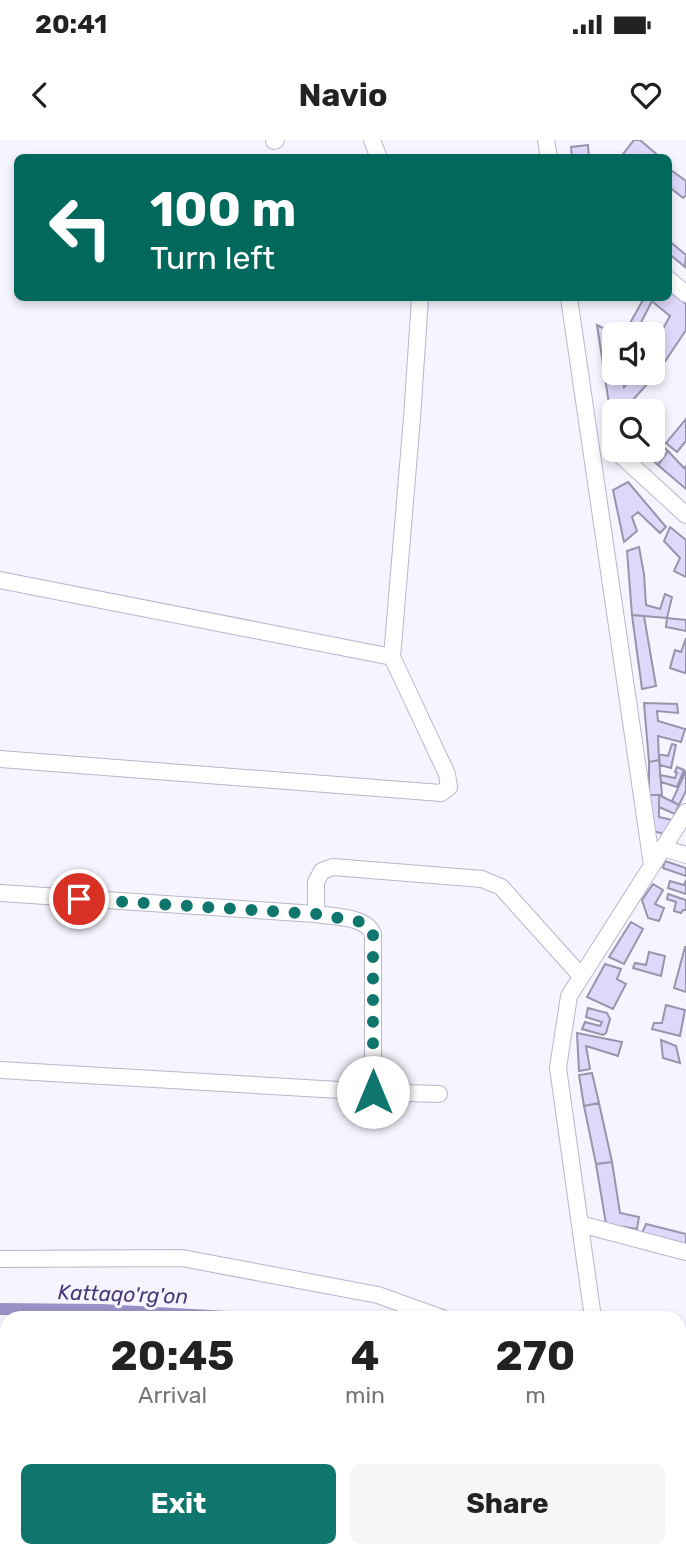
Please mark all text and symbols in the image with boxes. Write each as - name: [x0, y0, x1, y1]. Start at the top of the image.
- text: 20:41: [35, 9, 107, 40]
- icon: back: [21, 76, 59, 114]
- text: Navio: [298, 76, 388, 114]
- icon: heart: [627, 76, 665, 114]
- text: 100 m: [150, 180, 296, 238]
- icon: left: [35, 182, 126, 273]
- text: Turn left: [150, 239, 275, 277]
- map controls: [602, 322, 665, 462]
- button: sound: [602, 322, 665, 385]
- button: search: [602, 399, 665, 462]
- pin: [49, 869, 109, 929]
- icon: arrive: [60, 880, 98, 918]
- position arrow: [336, 1055, 410, 1129]
- water label: Kattaqo'rg'on: [57, 1279, 189, 1309]
- text: 20:45: [111, 1331, 234, 1381]
- text: 4: [351, 1331, 379, 1381]
- text: 270: [496, 1331, 575, 1381]
- text: Arrival: [138, 1381, 207, 1409]
- text: min: [345, 1381, 385, 1409]
- text: m: [525, 1381, 546, 1409]
- button: Exit: [21, 1464, 336, 1544]
- button: Share: [350, 1464, 665, 1544]

